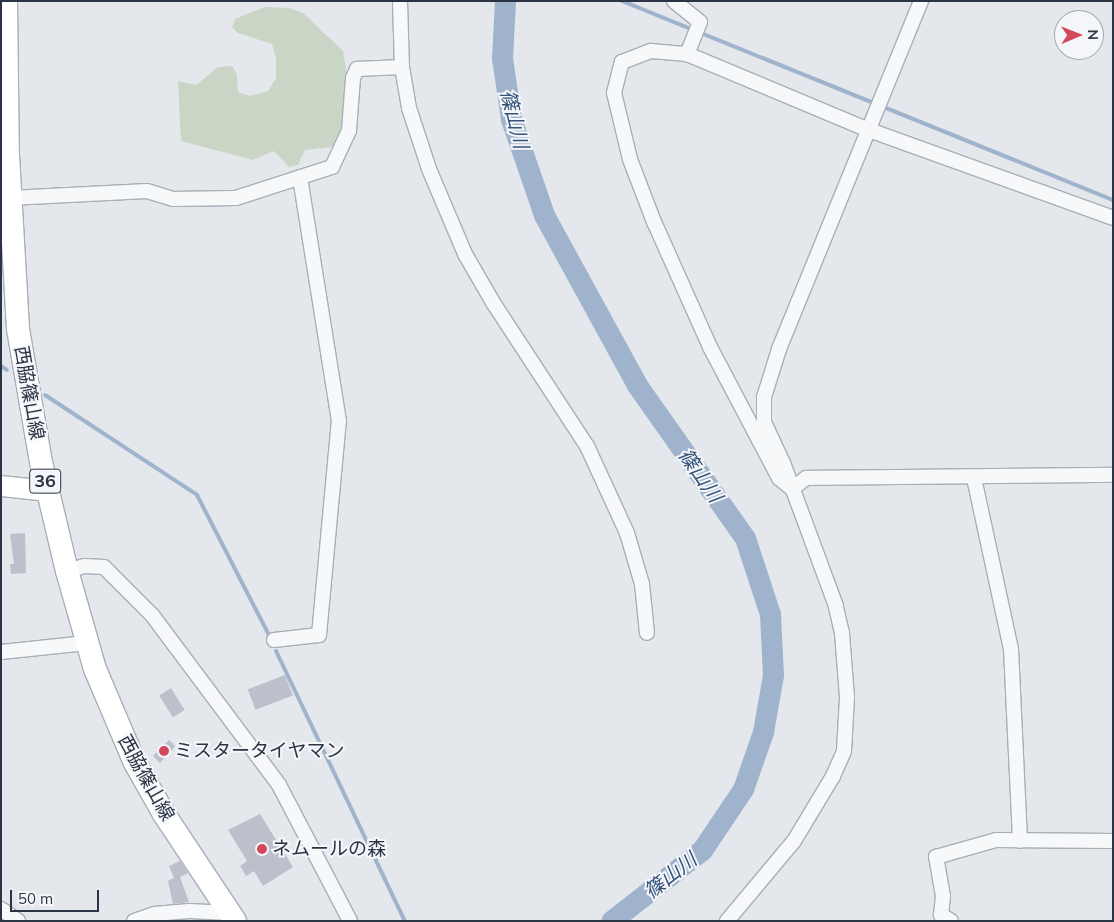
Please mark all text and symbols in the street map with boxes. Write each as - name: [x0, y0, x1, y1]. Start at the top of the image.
- north arrow: [1054, 10, 1104, 60]
- text: N: [1084, 29, 1102, 40]
- water label: 篠山川: [496, 87, 534, 151]
- street label: 西脇篠山線: [10, 344, 48, 442]
- water label: 篠山川: [674, 444, 728, 506]
- road number: 36: [29, 466, 61, 496]
- street label: 西脇篠山線: [113, 731, 179, 825]
- place label: ミスタータイヤマン: [174, 740, 345, 762]
- marker: ミスタータイヤマン: [158, 745, 170, 757]
- place label: ネムールの森: [272, 838, 386, 860]
- marker: ネムールの森: [256, 843, 268, 855]
- water label: 篠山川: [639, 847, 701, 903]
- scale bar: [12, 880, 101, 912]
- text: 50 m: [18, 889, 53, 908]

